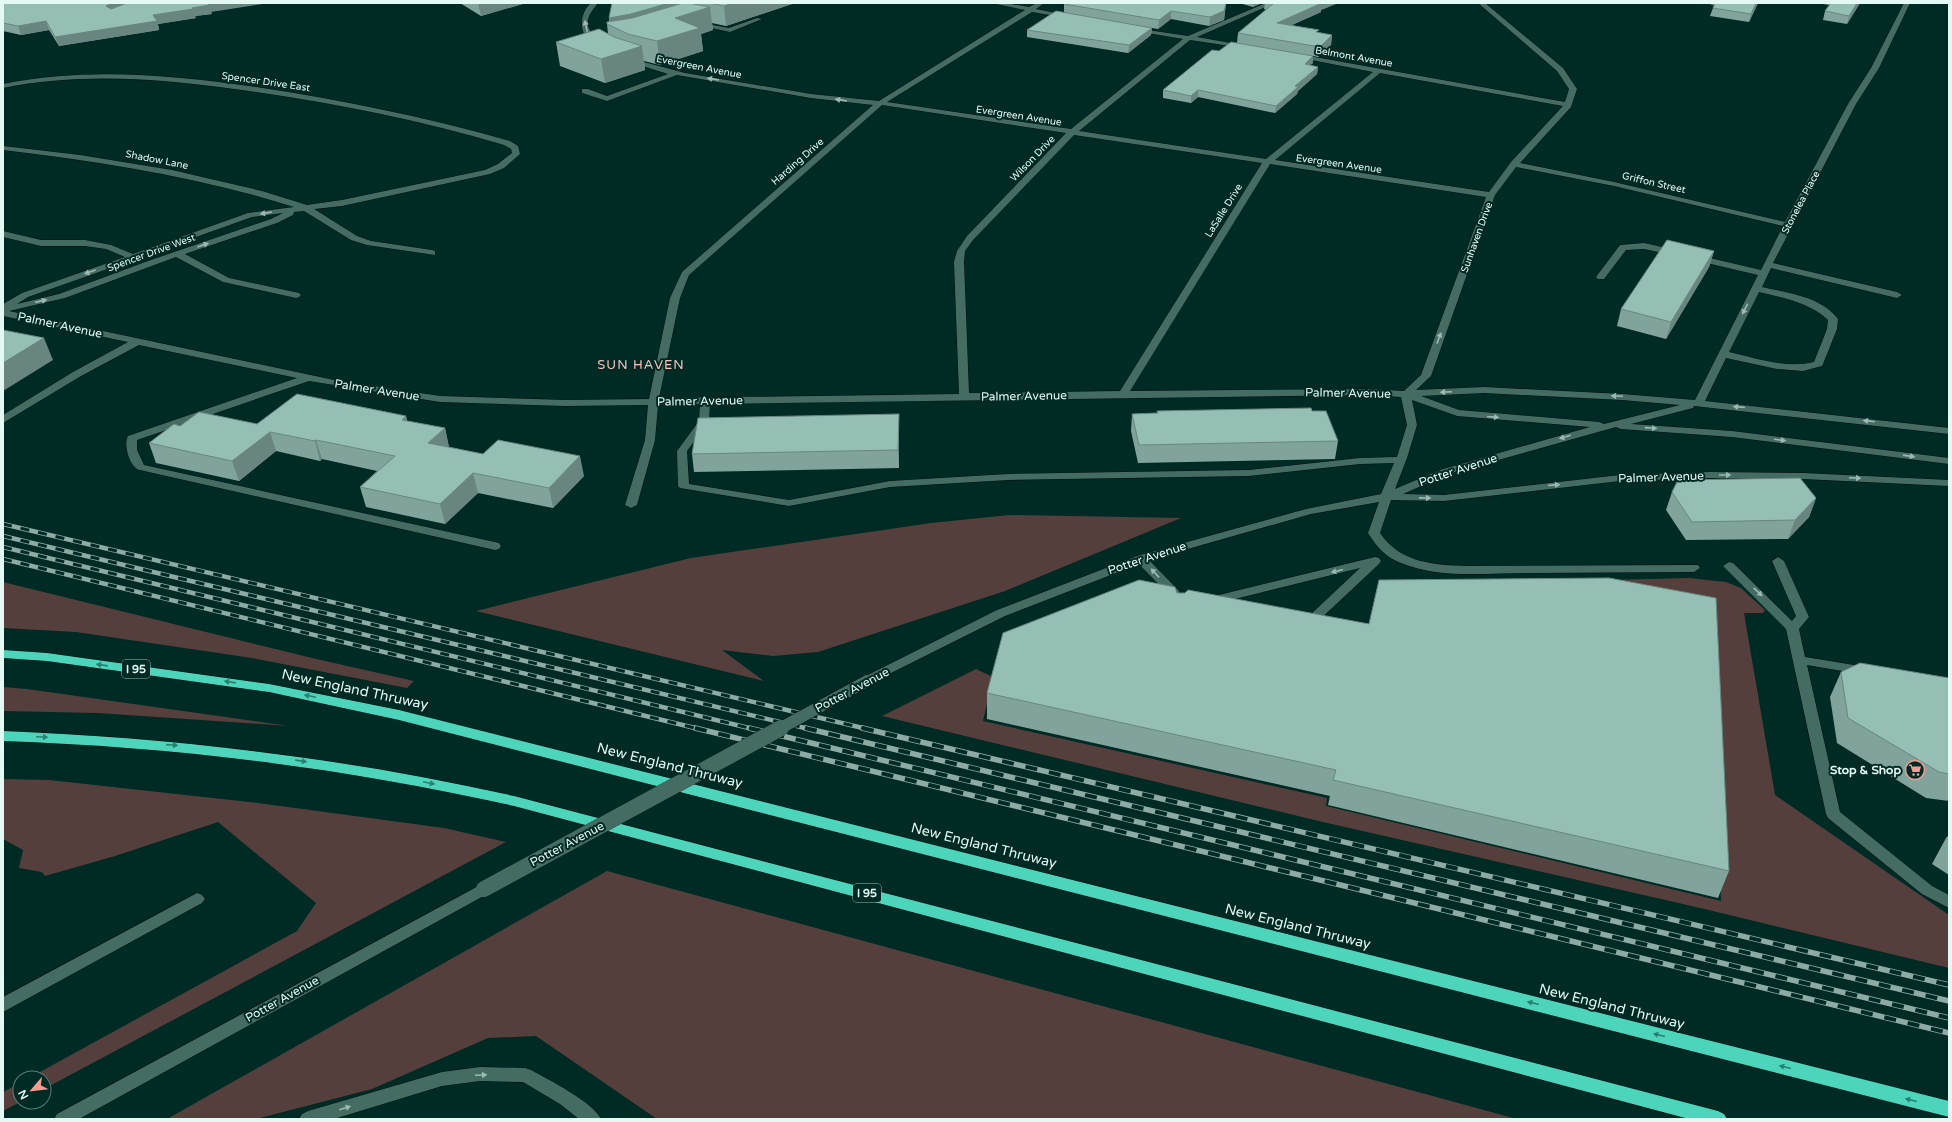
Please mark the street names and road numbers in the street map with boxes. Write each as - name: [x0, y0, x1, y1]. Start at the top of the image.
- street label: Belmont Avenue: [1314, 44, 1394, 70]
- street label: Evergreen Avenue: [655, 53, 743, 81]
- street label: Spencer Drive East: [221, 70, 311, 94]
- street label: Evergreen Avenue: [975, 103, 1063, 129]
- street label: Wilson Drive: [1008, 133, 1058, 184]
- street label: Harding Drive: [769, 136, 826, 188]
- street label: Shadow Lane: [124, 148, 190, 172]
- street label: Evergreen Avenue: [1295, 152, 1383, 176]
- street label: Stonelea Place: [1779, 169, 1823, 236]
- street label: Griffon Street: [1621, 170, 1687, 196]
- street label: LaSalle Drive: [1203, 181, 1245, 240]
- street label: Sunhaven Drive: [1459, 200, 1495, 274]
- street label: Spencer Drive West: [106, 231, 197, 274]
- street label: Palmer Avenue: [16, 309, 104, 341]
- street label: Palmer Avenue: [333, 376, 421, 404]
- street label: Palmer Avenue: [1305, 385, 1391, 401]
- street label: Palmer Avenue: [981, 388, 1067, 404]
- street label: Palmer Avenue: [657, 393, 743, 409]
- street label: Potter Avenue: [1417, 451, 1499, 489]
- street label: Palmer Avenue: [1618, 468, 1704, 485]
- street label: Potter Avenue: [1106, 539, 1188, 577]
- road number: I 95: [122, 660, 150, 678]
- street label: Potter Avenue: [813, 665, 892, 715]
- street label: New England Thruway: [280, 666, 430, 713]
- street label: New England Thruway: [595, 739, 745, 792]
- street label: Potter Avenue: [528, 819, 607, 869]
- street label: New England Thruway: [909, 819, 1059, 872]
- road number: I 95: [853, 884, 881, 902]
- street label: New England Thruway: [1223, 900, 1373, 953]
- street label: Potter Avenue: [243, 973, 321, 1025]
- street label: New England Thruway: [1537, 980, 1687, 1033]

